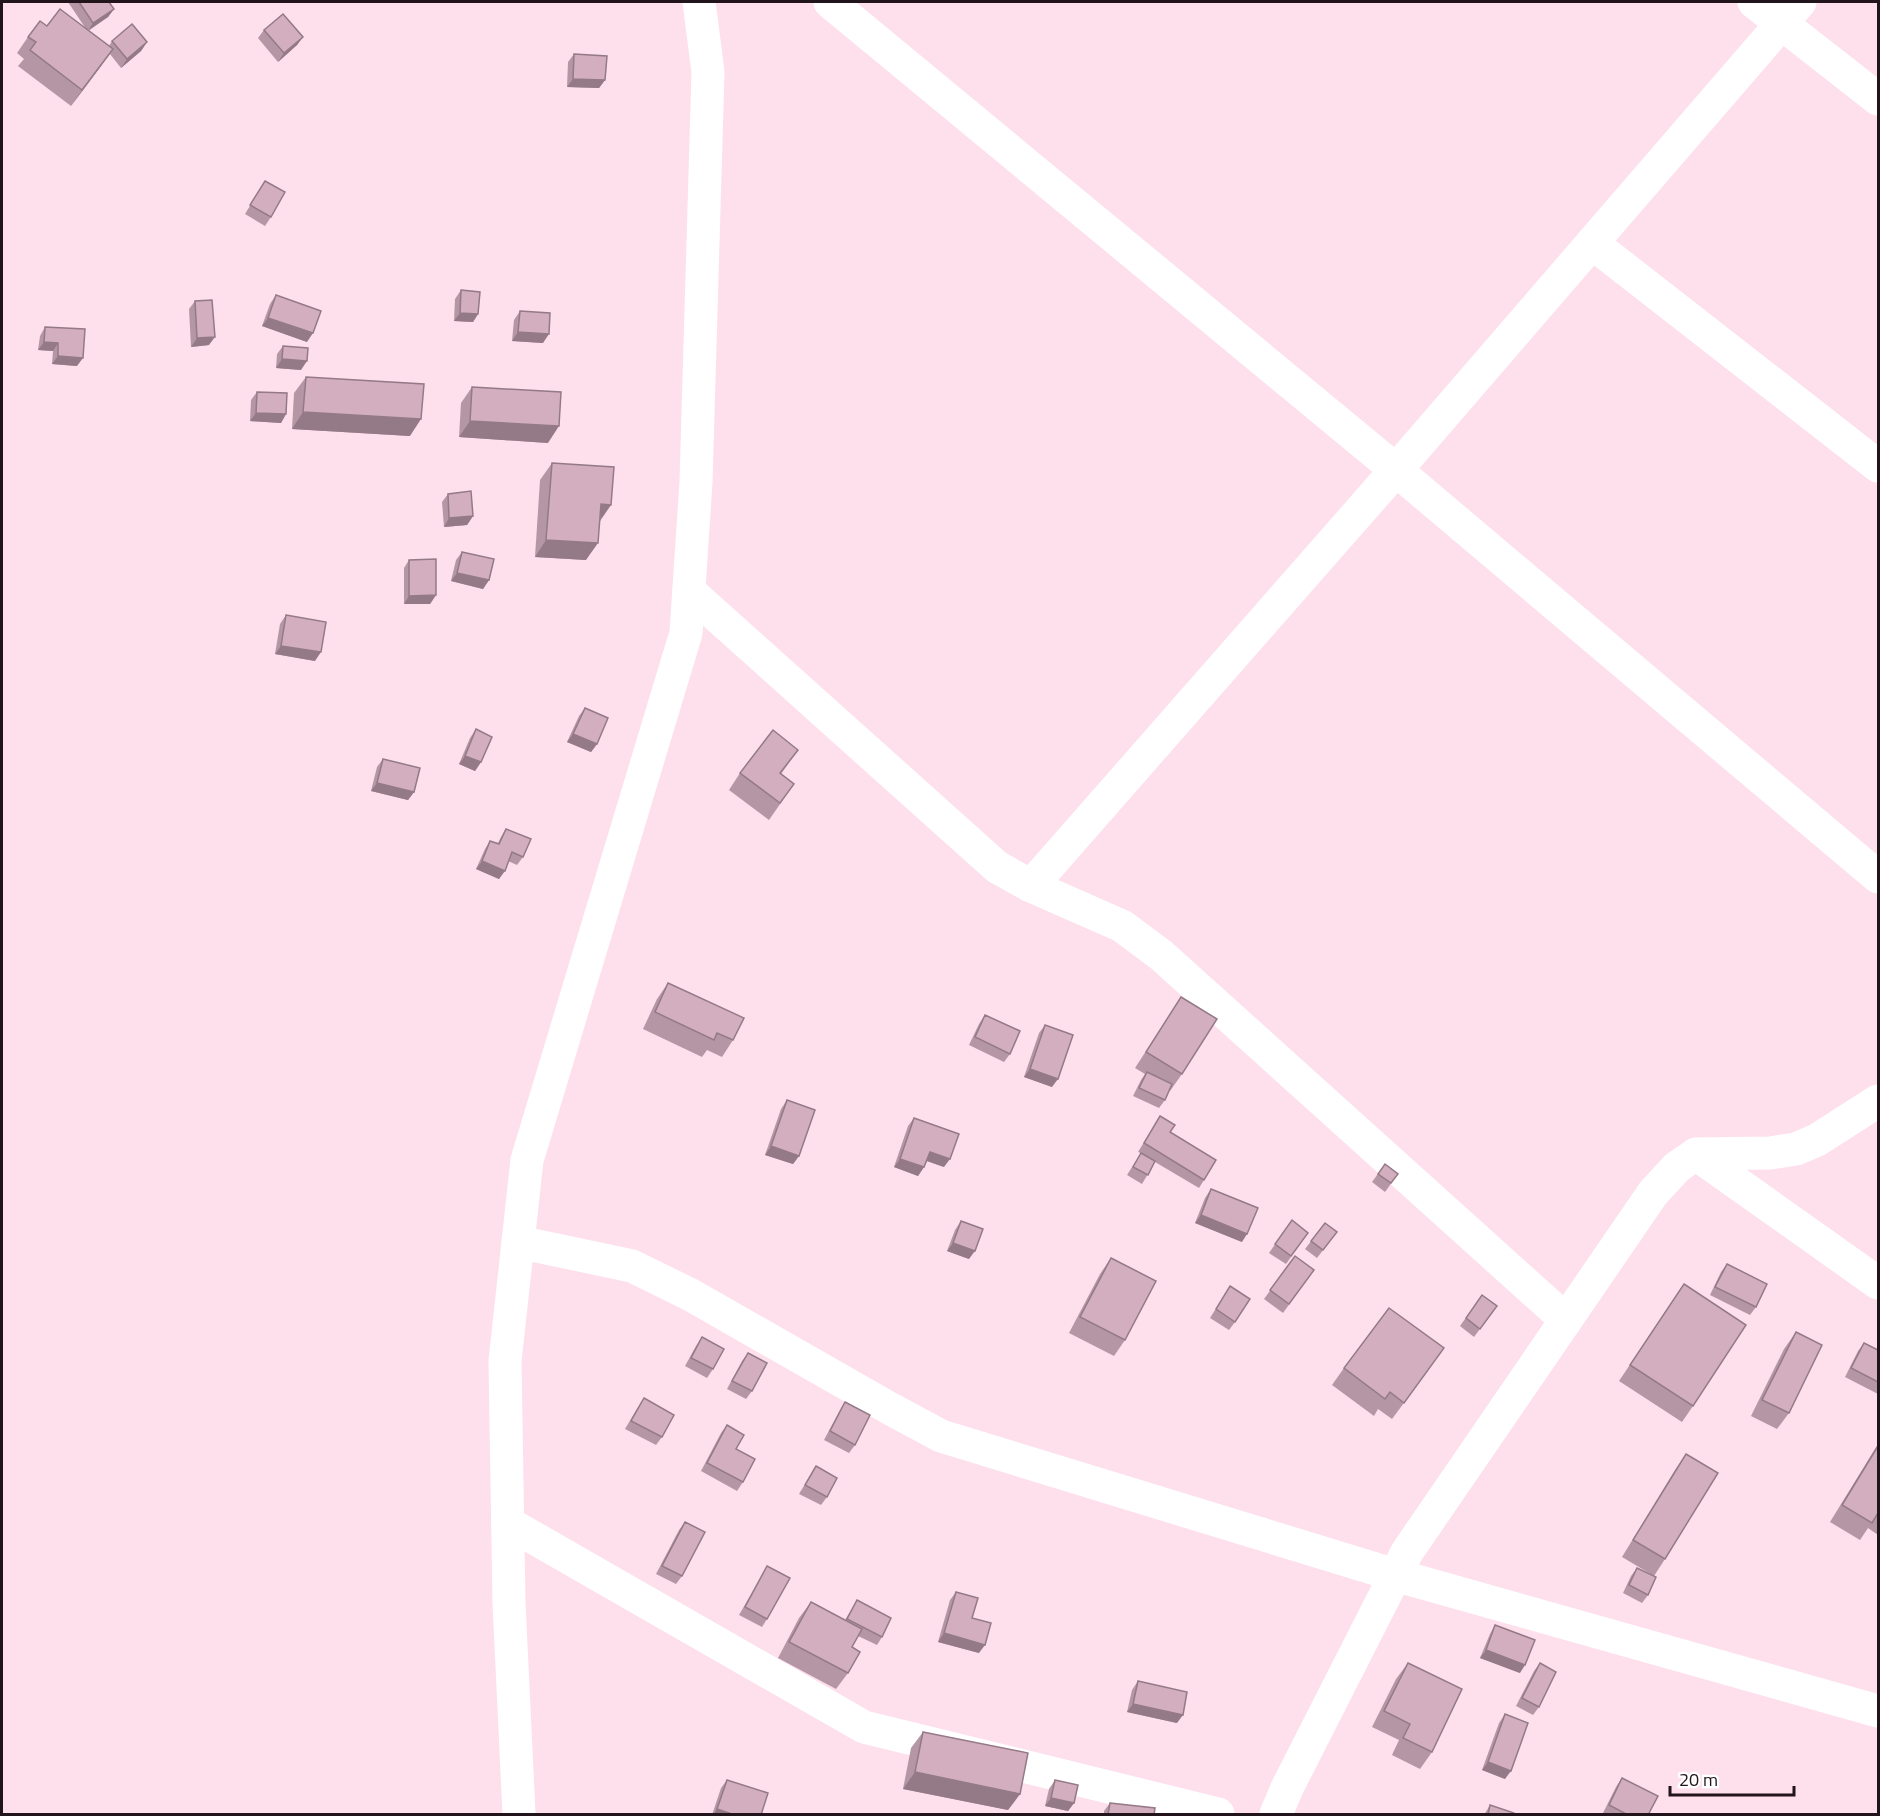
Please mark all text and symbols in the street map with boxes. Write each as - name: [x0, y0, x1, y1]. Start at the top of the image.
- scale bar: [1670, 1759, 1794, 1797]
- text: 20 m: [1679, 1766, 1718, 1793]

